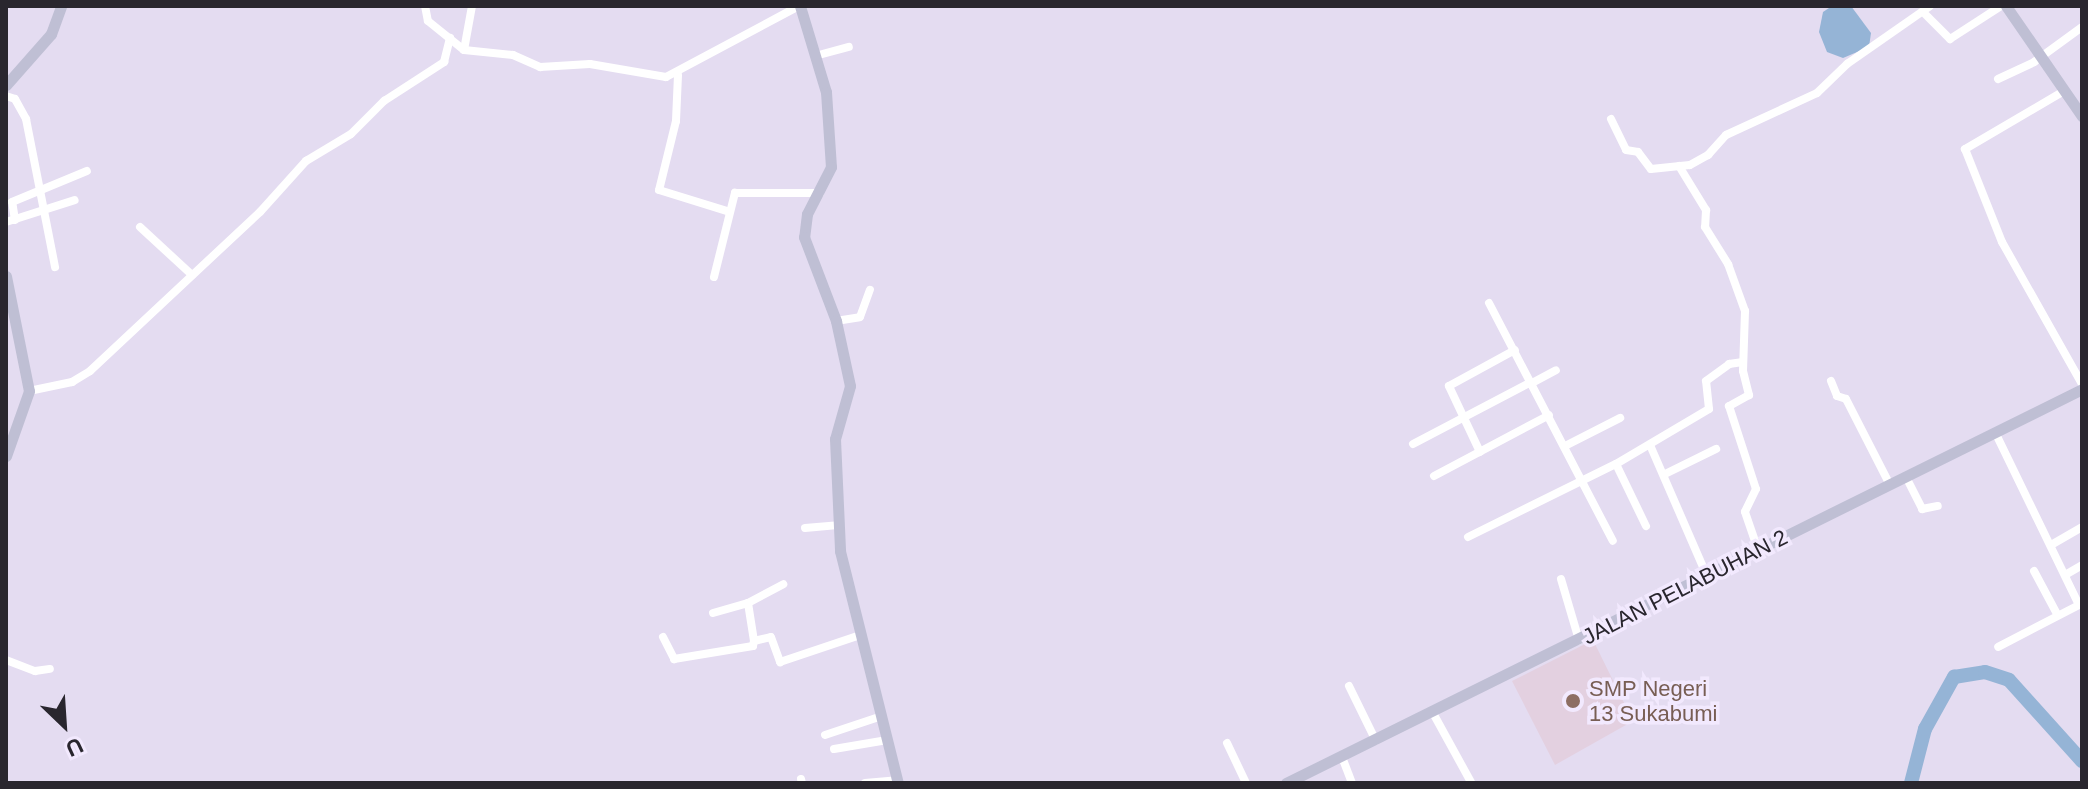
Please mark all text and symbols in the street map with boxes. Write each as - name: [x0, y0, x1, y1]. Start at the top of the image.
- street label: JALAN PELABUHAN 2: [1578, 524, 1792, 650]
- place label: SMP Negeri 13 Sukabumi: [1589, 675, 1717, 726]
- north arrow: [24, 685, 104, 765]
- marker: SMP Negeri 13 Sukabumi: [1564, 692, 1582, 710]
- text: U: [62, 733, 87, 762]

